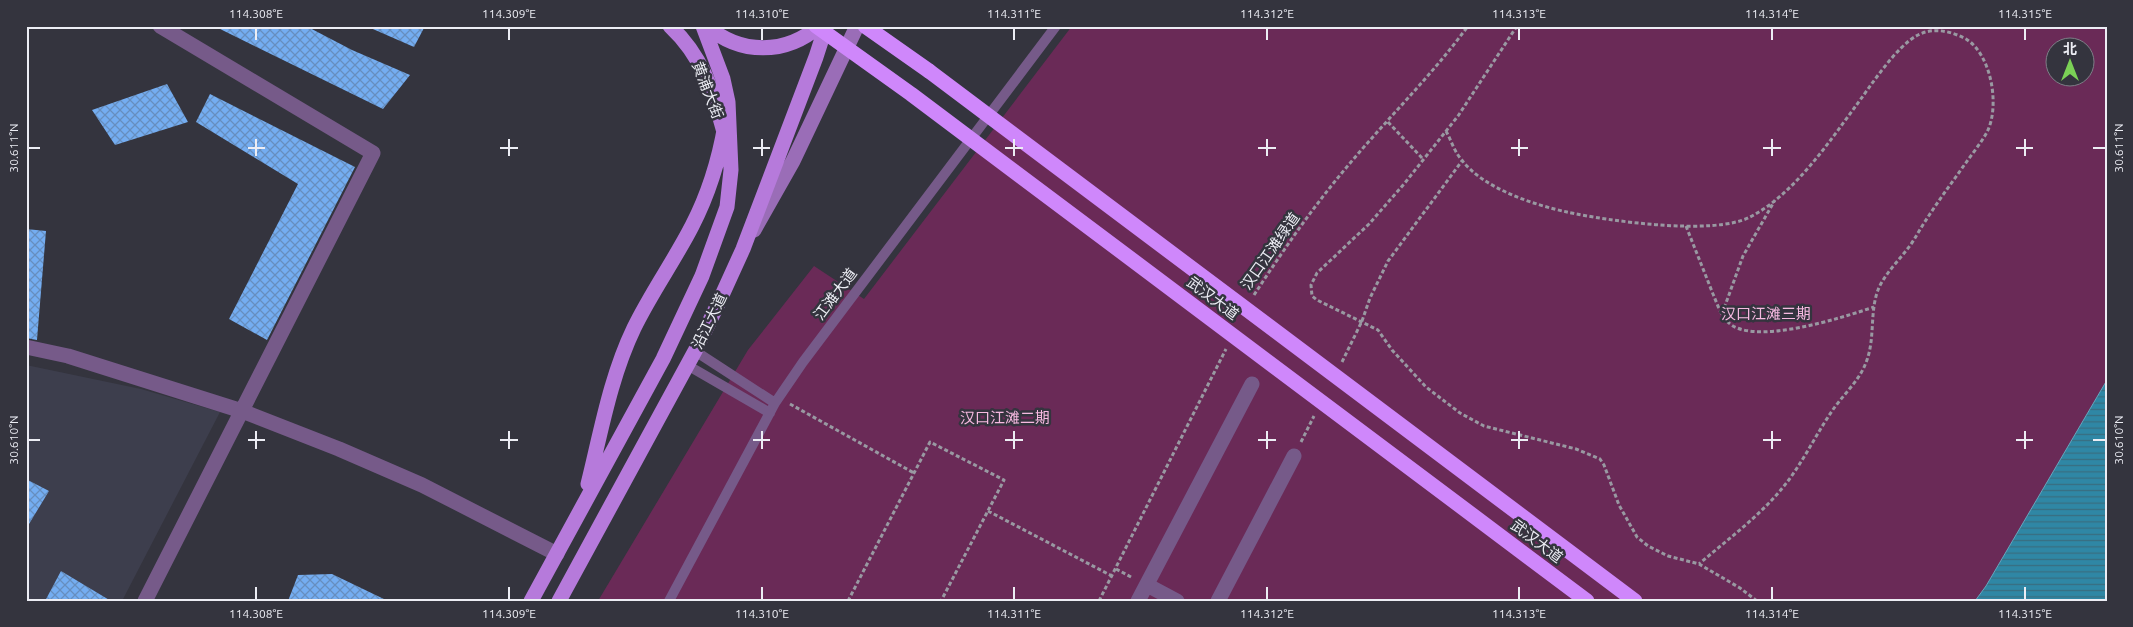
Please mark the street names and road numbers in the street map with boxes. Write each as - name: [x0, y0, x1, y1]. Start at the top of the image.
- street label: 黄浦大街: [689, 59, 727, 121]
- street label: 汉口江滩绿道: [1237, 209, 1303, 293]
- street label: 江滩大道: [810, 265, 860, 323]
- street label: 武汉大道: [1184, 273, 1242, 323]
- street label: 沿江大道: [688, 290, 730, 352]
- street label: 武汉大道: [1508, 516, 1566, 566]

